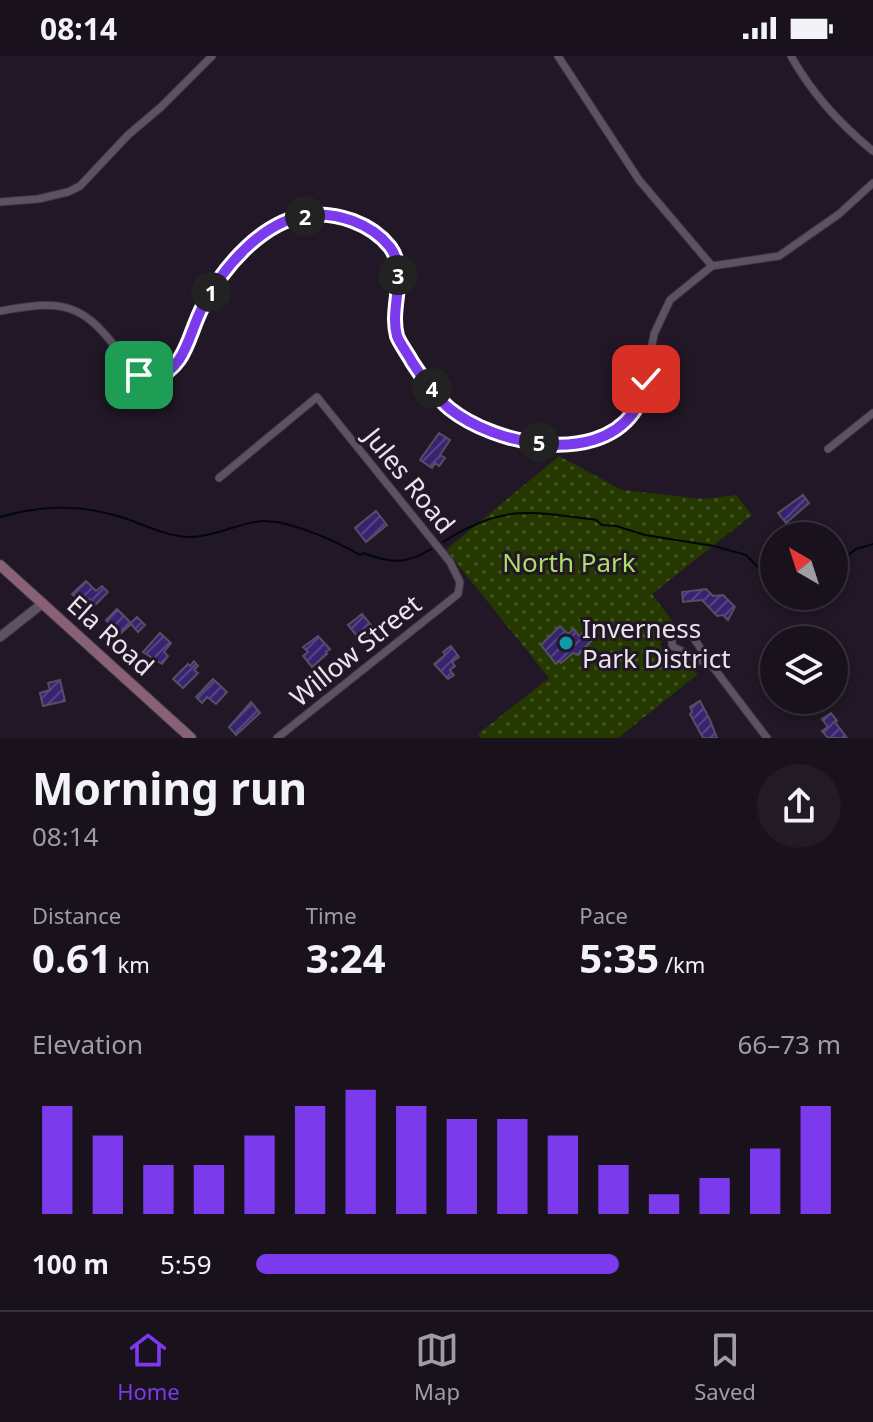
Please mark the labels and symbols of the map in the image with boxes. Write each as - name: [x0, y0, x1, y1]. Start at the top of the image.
- pin: 2: [285, 196, 325, 236]
- pin: 3: [378, 255, 418, 295]
- pin: 1: [191, 272, 231, 312]
- pin: [105, 341, 173, 409]
- pin: [612, 345, 680, 413]
- pin: 4: [412, 368, 452, 408]
- street label: Jules Road: [354, 417, 464, 540]
- pin: 5: [519, 422, 559, 462]
- north arrow: [760, 522, 848, 610]
- park label: North Park: [502, 544, 636, 580]
- street label: Ela Road: [60, 586, 162, 684]
- street label: Willow Street: [282, 586, 428, 714]
- place label: Inverness Park District: [582, 610, 731, 676]
- marker: Inverness Park District: [557, 634, 575, 652]

